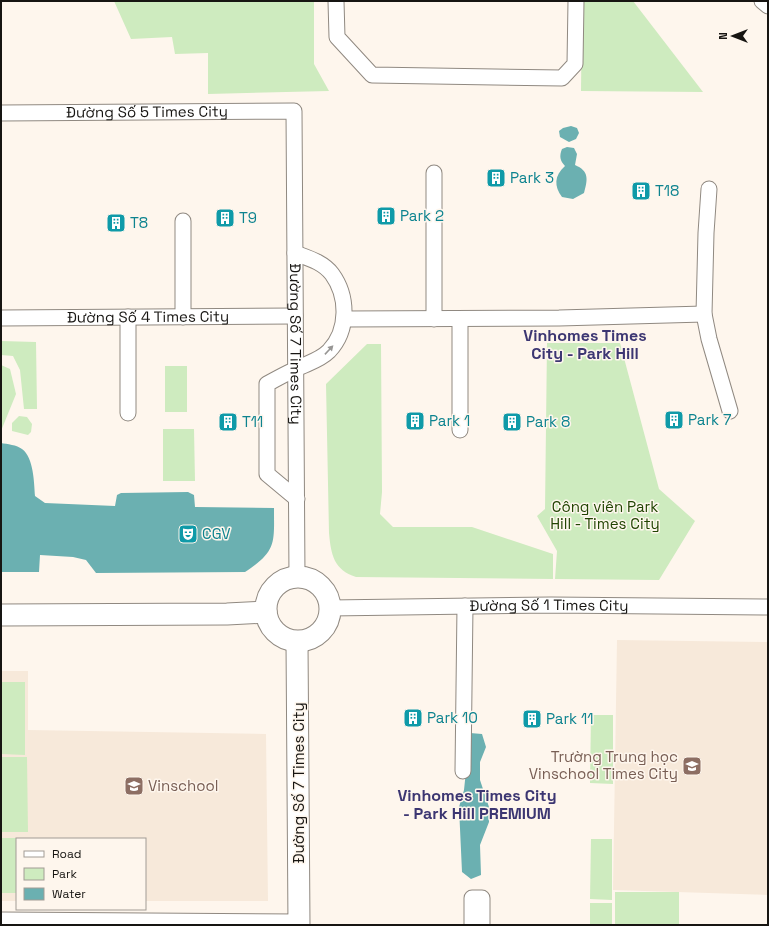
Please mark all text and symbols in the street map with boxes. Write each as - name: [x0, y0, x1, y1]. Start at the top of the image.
- north arrow: [713, 16, 753, 56]
- text: N: [716, 32, 730, 40]
- street label: Đường Số 5 Times City: [66, 101, 228, 122]
- building icon: Park 3: [485, 167, 507, 189]
- place label: Park 3: [510, 168, 554, 187]
- building icon: T18: [630, 180, 652, 202]
- place label: T18: [655, 181, 679, 200]
- building icon: Park 2: [375, 205, 397, 227]
- place label: Park 2: [400, 206, 444, 225]
- building icon: T9: [214, 207, 236, 229]
- place label: T9: [239, 208, 257, 227]
- building icon: T8: [105, 212, 127, 234]
- place label: T8: [130, 213, 148, 232]
- street label: Đường Số 7 Times City: [286, 263, 306, 425]
- street label: Đường Số 4 Times City: [67, 306, 229, 327]
- district label: Vinhomes Times City - Park Hill: [523, 325, 647, 364]
- one-way arrow: [324, 345, 333, 355]
- building icon: Park 7: [663, 409, 685, 431]
- building icon: Park 1: [404, 410, 426, 432]
- place label: Park 7: [688, 410, 732, 429]
- building icon: T11: [217, 411, 239, 433]
- place label: Park 1: [429, 411, 470, 430]
- building icon: Park 8: [501, 411, 523, 433]
- place label: T11: [242, 412, 263, 431]
- place label: Park 8: [526, 412, 570, 431]
- park label: Công viên Park Hill - Times City: [550, 497, 660, 533]
- theatre icon: CGV: [177, 523, 199, 545]
- place label: CGV: [202, 524, 231, 543]
- street label: Đường Số 1 Times City: [469, 595, 629, 615]
- street label: Đường Số 7 Times City: [289, 702, 308, 864]
- building icon: Park 10: [402, 707, 424, 729]
- place label: Park 10: [427, 708, 478, 727]
- building icon: Park 11: [521, 708, 543, 730]
- place label: Park 11: [546, 709, 594, 728]
- place label: Trường Trung học Vinschool Times City: [529, 747, 678, 783]
- school or university icon: Trường Trung học Vinschool Times City: [681, 755, 703, 777]
- school or university icon: Vinschool: [123, 775, 145, 797]
- place label: Vinschool: [148, 776, 218, 795]
- district label: Vinhomes Times City - Park Hill PREMIUM: [397, 785, 557, 824]
- legend: [16, 838, 146, 910]
- text: Road: [52, 846, 81, 862]
- text: Park: [52, 866, 77, 882]
- text: Water: [52, 886, 86, 902]

